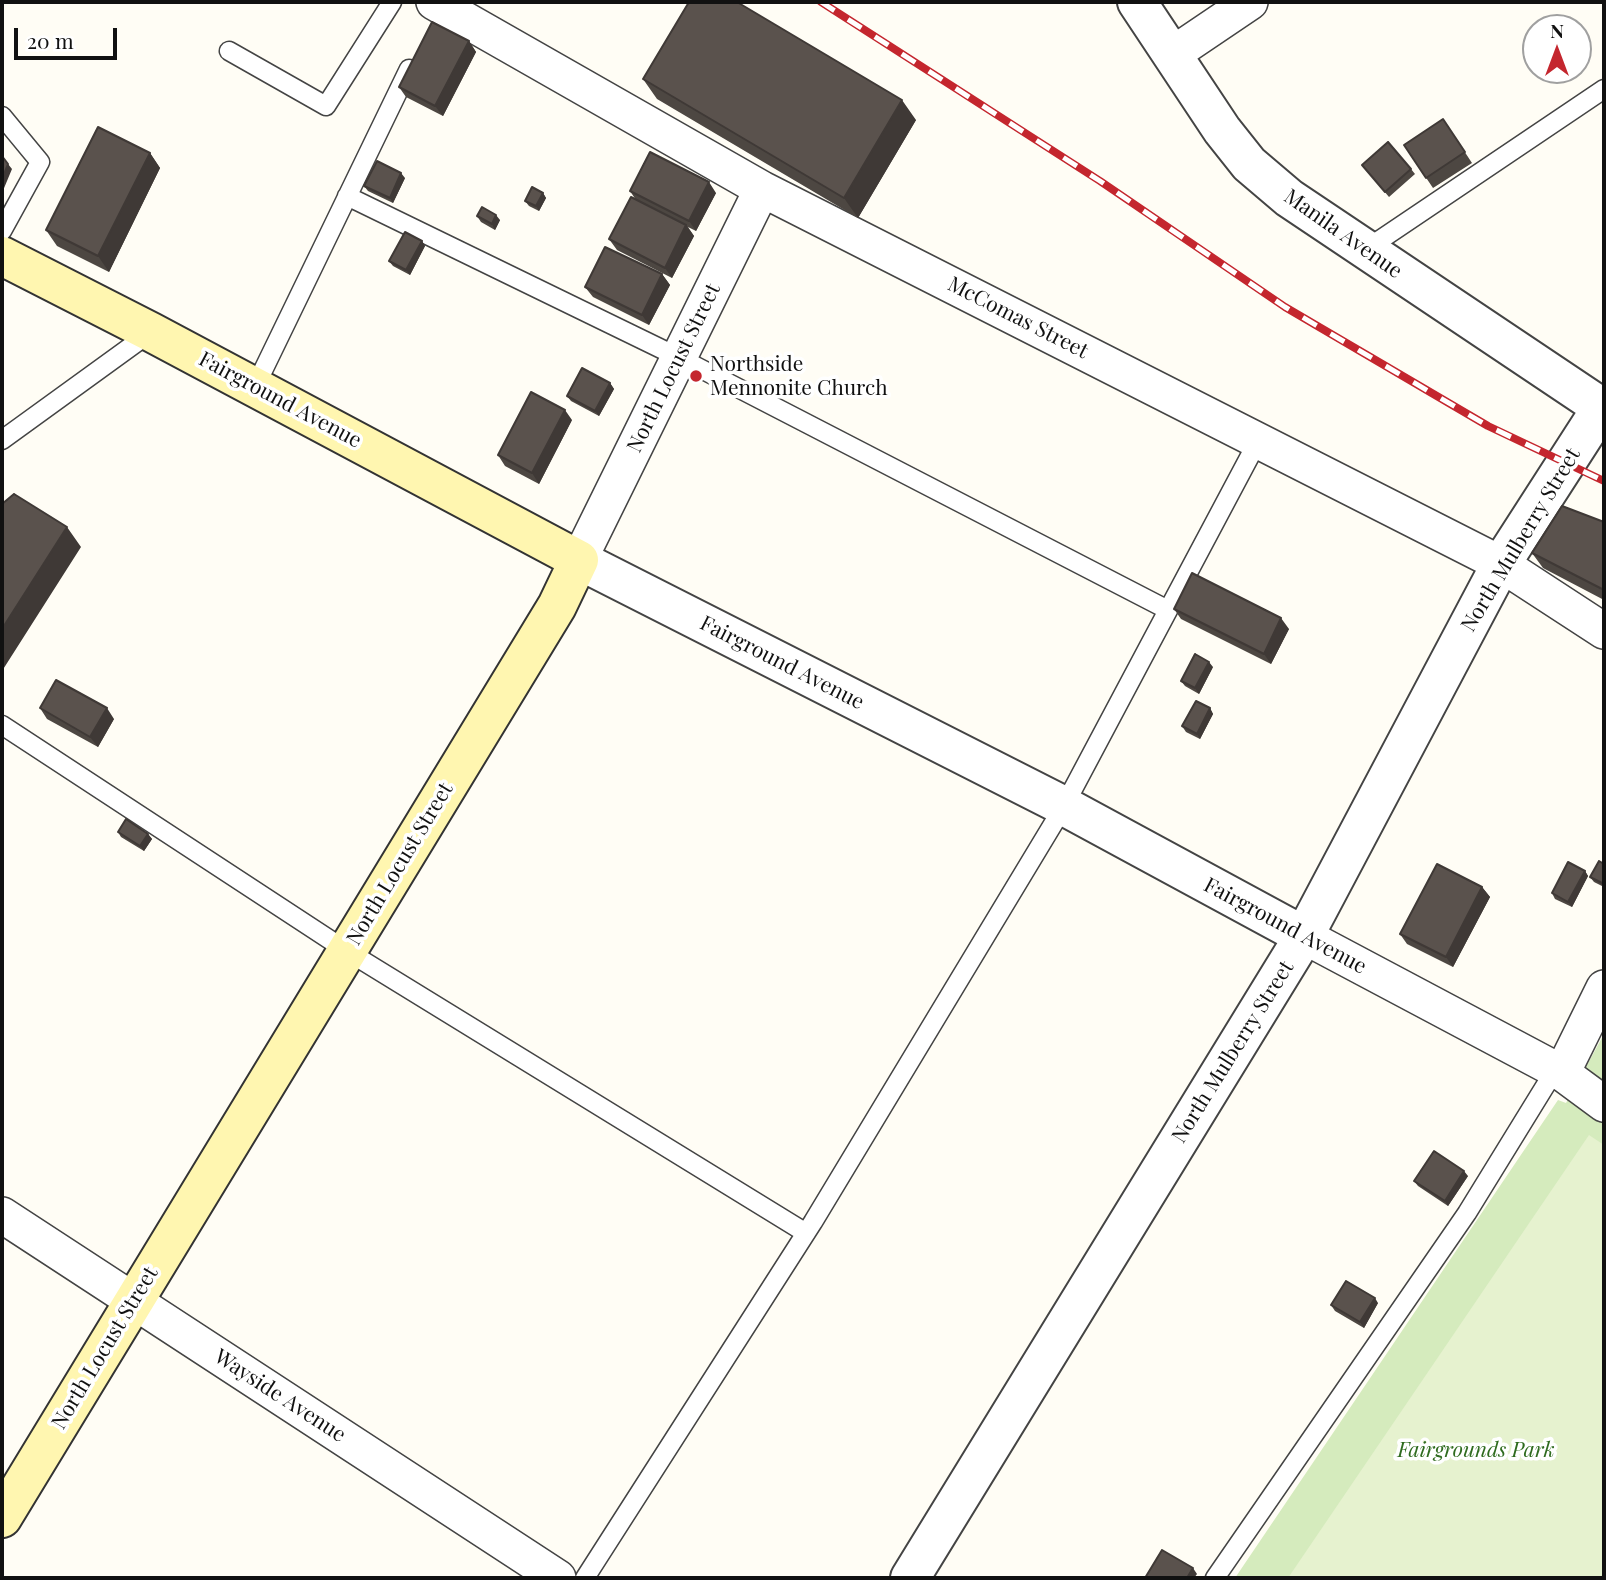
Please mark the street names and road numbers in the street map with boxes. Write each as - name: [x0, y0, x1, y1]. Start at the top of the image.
- street label: Manila Avenue: [1279, 184, 1407, 284]
- street label: McComas Street: [944, 272, 1092, 364]
- street label: North Locust Street: [622, 279, 726, 457]
- street label: Fairground Avenue: [194, 346, 366, 454]
- street label: North Mulberry Street: [1456, 444, 1586, 636]
- street label: Fairground Avenue: [696, 611, 868, 715]
- street label: North Locust Street: [342, 778, 458, 950]
- street label: Fairground Avenue: [1199, 872, 1371, 980]
- street label: North Mulberry Street: [1167, 956, 1299, 1148]
- street label: North Locust Street: [47, 1262, 163, 1434]
- street label: Wayside Avenue: [210, 1344, 350, 1448]

